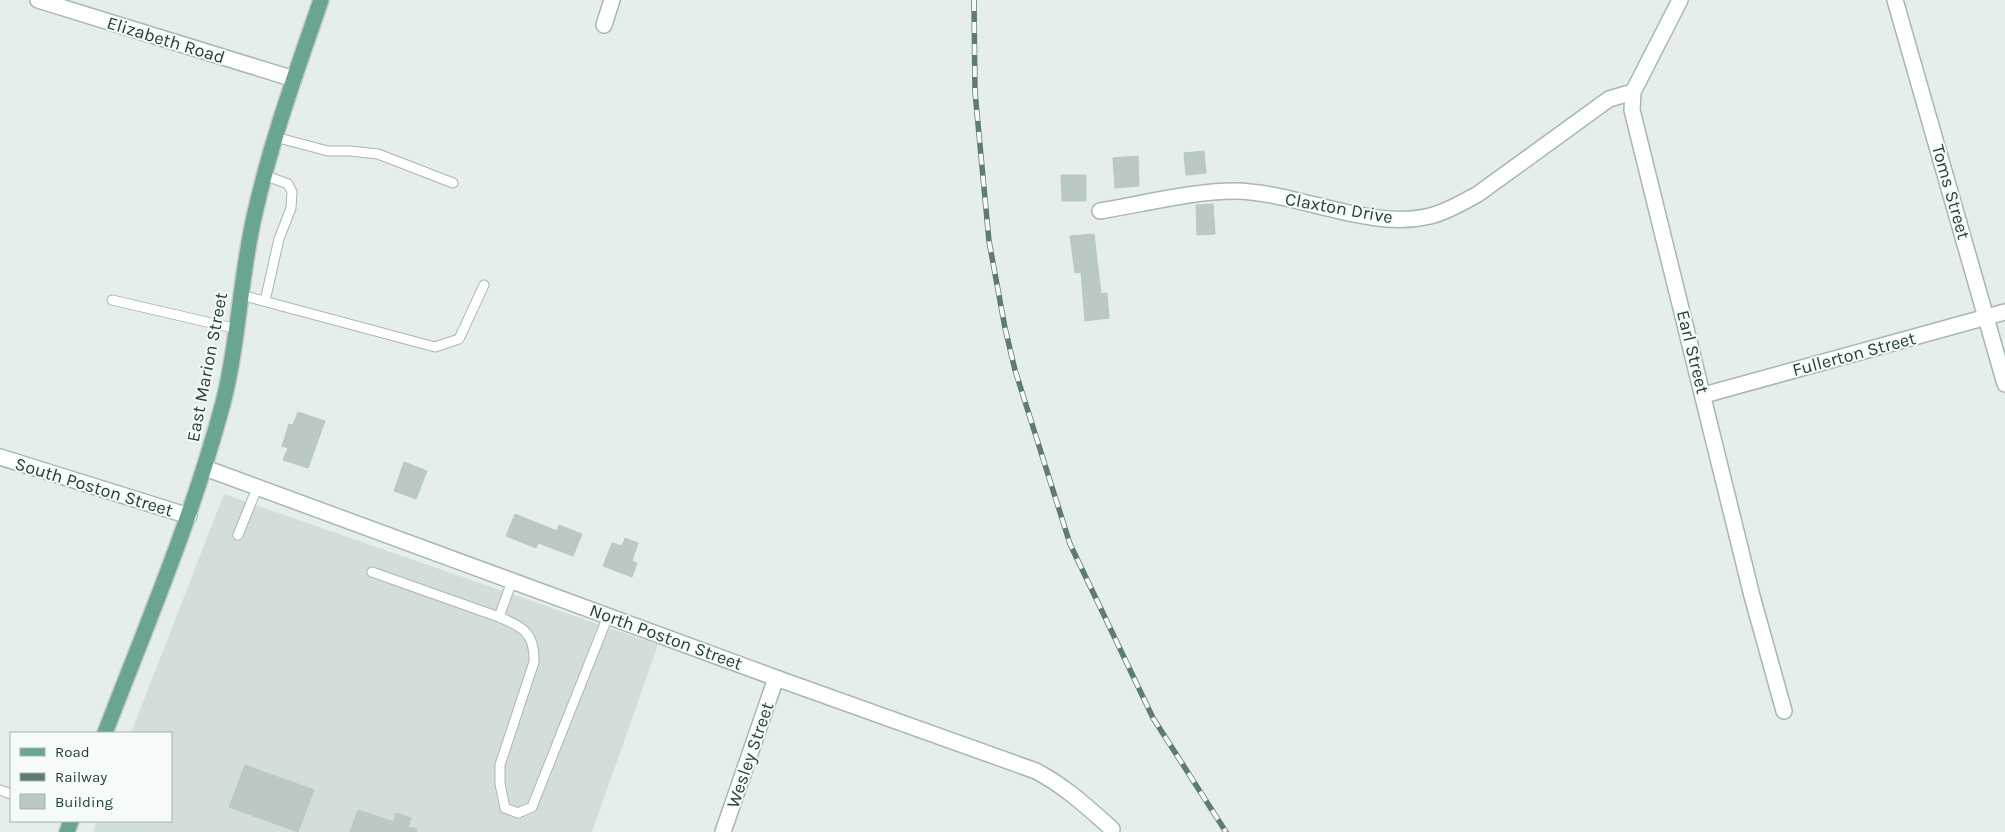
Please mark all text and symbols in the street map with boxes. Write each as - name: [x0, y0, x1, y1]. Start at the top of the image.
- street label: Elizabeth Road: [104, 12, 228, 68]
- street label: Toms Street: [1927, 142, 1975, 242]
- street label: Claxton Drive: [1283, 188, 1395, 228]
- street label: East Marion Street: [182, 290, 232, 444]
- street label: Earl Street: [1672, 308, 1714, 396]
- street label: Fullerton Street: [1790, 327, 1918, 381]
- street label: South Poston Street: [12, 453, 176, 522]
- street label: North Poston Street: [587, 599, 746, 675]
- street label: Wesley Street: [722, 699, 778, 811]
- legend: [10, 732, 172, 822]
- text: Road: [55, 743, 90, 761]
- text: Railway: [55, 768, 107, 786]
- text: Building: [55, 793, 113, 811]

